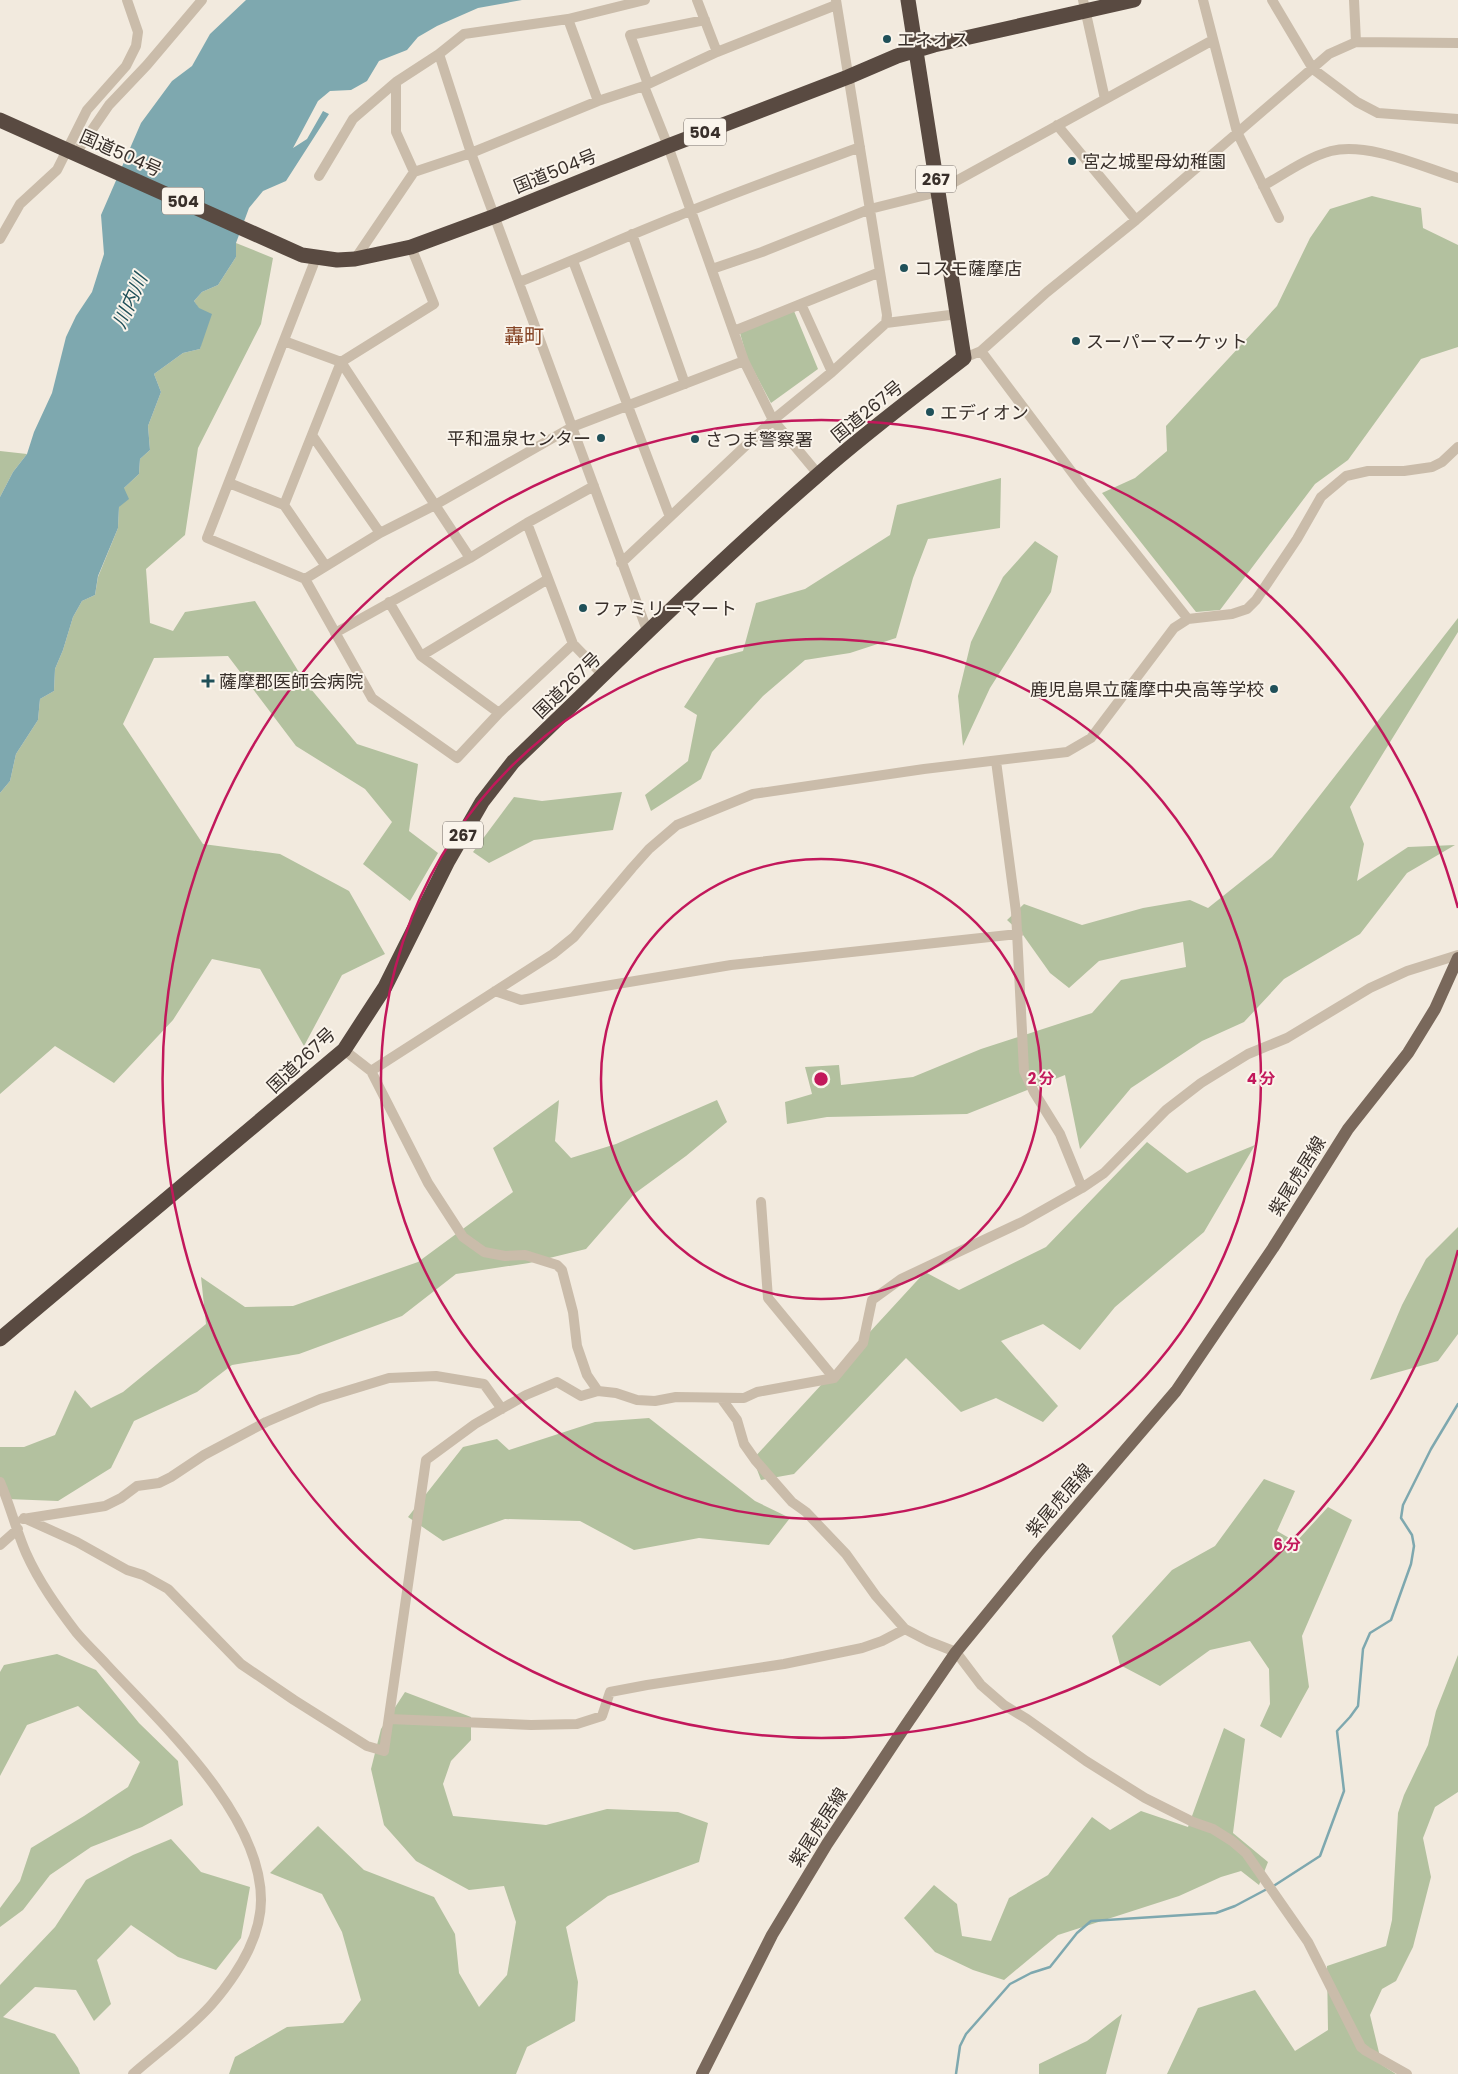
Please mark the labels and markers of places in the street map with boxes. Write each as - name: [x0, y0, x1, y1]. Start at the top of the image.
- place label: エネオス: [897, 27, 969, 52]
- marker: エネオス: [881, 33, 893, 45]
- place label: 宮之城聖母幼稚園: [1082, 149, 1226, 174]
- marker: 宮之城聖母幼稚園: [1066, 155, 1078, 167]
- place label: コスモ薩摩店: [914, 256, 1022, 281]
- marker: コスモ薩摩店: [898, 262, 910, 274]
- place label: スーパーマーケット: [1086, 329, 1248, 354]
- marker: スーパーマーケット: [1070, 335, 1082, 347]
- place label: エディオン: [940, 400, 1029, 425]
- marker: エディオン: [924, 406, 936, 418]
- place label: 平和温泉センター: [447, 426, 591, 451]
- place label: さつま警察署: [705, 427, 813, 452]
- marker: 平和温泉センター: [595, 432, 607, 444]
- marker: さつま警察署: [689, 433, 701, 445]
- place label: ファミリーマート: [593, 596, 737, 621]
- marker: ファミリーマート: [577, 602, 589, 614]
- place label: 薩摩郡医師会病院: [219, 669, 363, 694]
- marker: 薩摩郡医師会病院: [201, 674, 215, 688]
- place label: 鹿児島県立薩摩中央高等学校: [1030, 677, 1264, 702]
- marker: 鹿児島県立薩摩中央高等学校: [1268, 683, 1280, 695]
- centre of rings: [812, 1070, 830, 1088]

